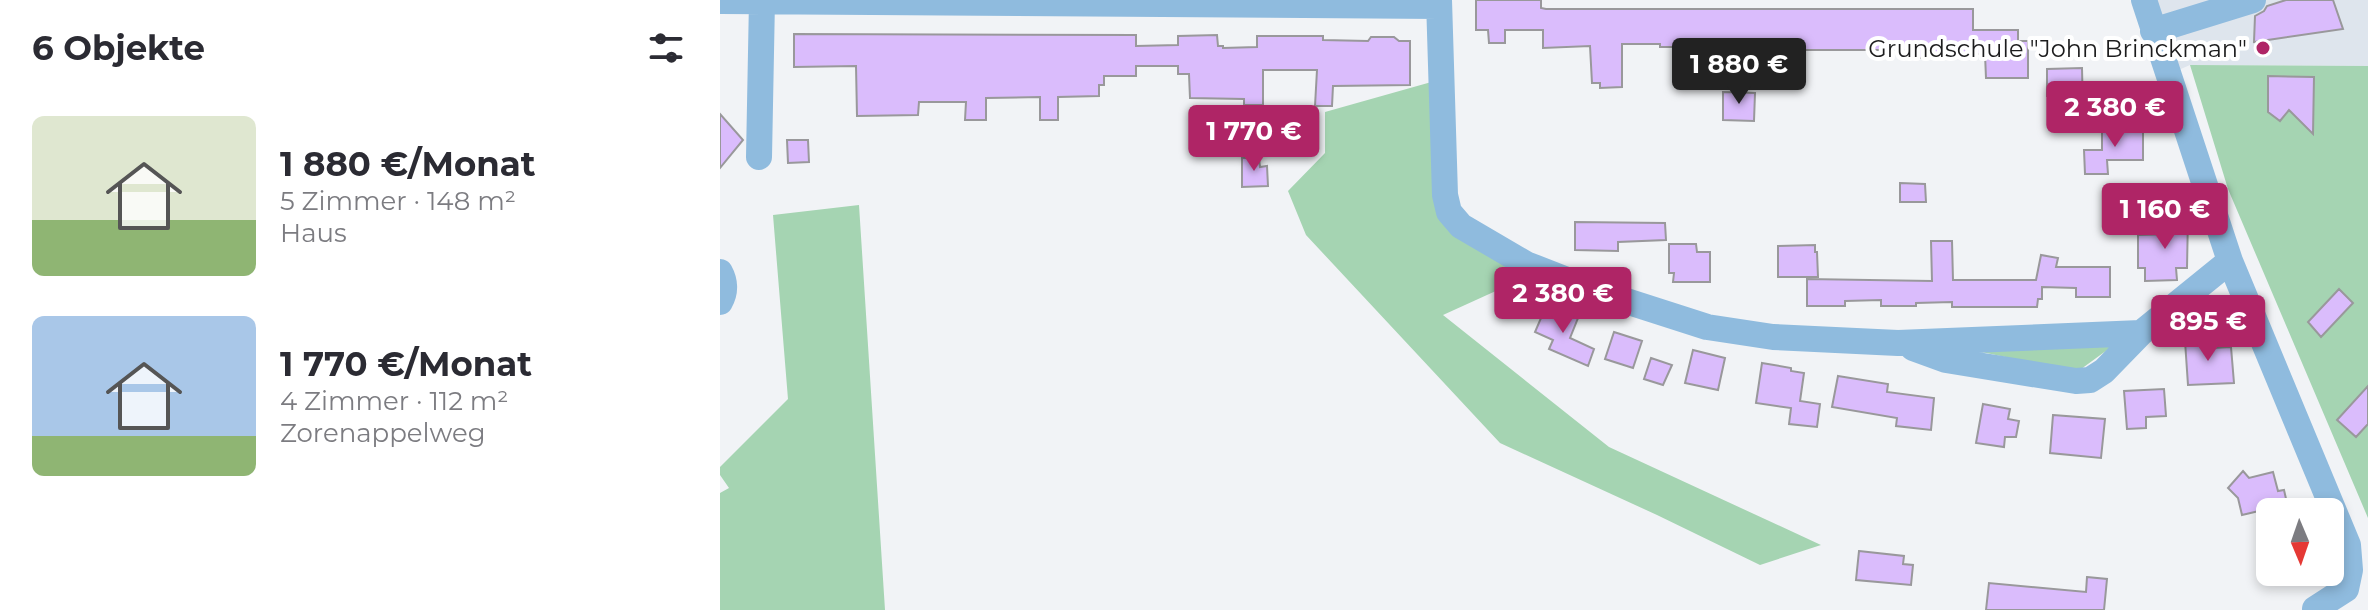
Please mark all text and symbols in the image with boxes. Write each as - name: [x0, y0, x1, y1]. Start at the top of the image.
- icon: filters: [644, 26, 688, 70]
- text: 6 Objekte: [32, 27, 205, 69]
- place label: Grundschule "John Brinckman": [1868, 34, 2247, 63]
- pin: 1 880 €: [1665, 38, 1813, 106]
- marker: Grundschule "John Brinckman": [2254, 39, 2272, 57]
- text: 1 880 €: [1690, 48, 1788, 80]
- pin: 2 380 €: [2041, 81, 2189, 149]
- text: 2 380 €: [2064, 91, 2166, 123]
- pin: 1 770 €: [1180, 105, 1328, 173]
- text: 1 770 €: [1206, 115, 1302, 147]
- text: 1 880 €/Monat: [280, 143, 535, 185]
- icon: home: [96, 148, 192, 244]
- pin: 1 160 €: [2091, 183, 2239, 251]
- text: 5 Zimmer · 148 m²: [280, 185, 516, 217]
- text: 1 160 €: [2120, 193, 2210, 225]
- text: Haus: [280, 217, 347, 249]
- pin: 2 380 €: [1489, 267, 1637, 335]
- text: 2 380 €: [1512, 277, 1614, 309]
- pin: 895 €: [2152, 295, 2264, 363]
- text: 895 €: [2169, 305, 2247, 337]
- text: 1 770 €/Monat: [280, 343, 532, 385]
- icon: home: [96, 348, 192, 444]
- text: 4 Zimmer · 112 m²: [280, 385, 509, 417]
- text: Zorenappelweg: [280, 417, 486, 449]
- north arrow: [2256, 498, 2344, 586]
- map controls: [2256, 498, 2344, 586]

